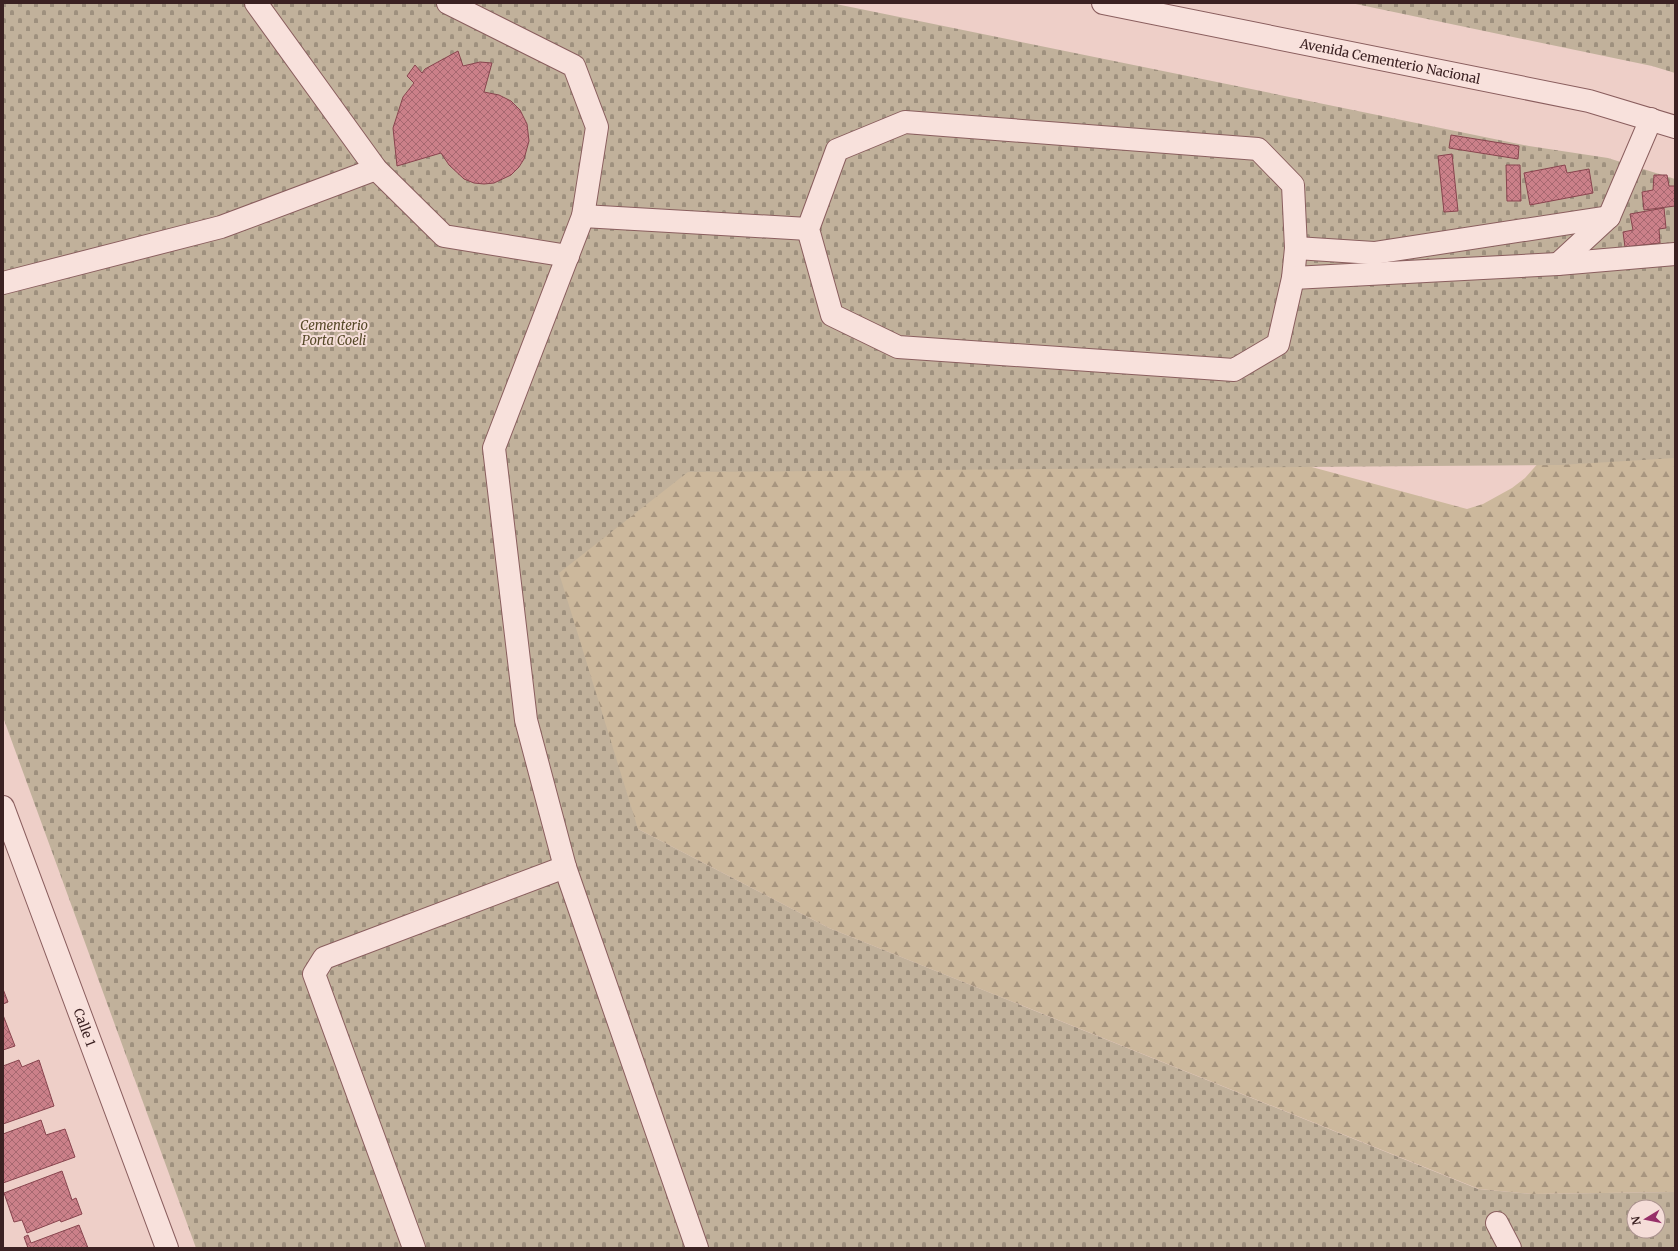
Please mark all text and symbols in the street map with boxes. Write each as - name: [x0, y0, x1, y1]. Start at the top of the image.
- street label: Avenida Cementerio Nacional: [1297, 35, 1482, 88]
- park label: Cementerio Porta Coeli: [300, 317, 368, 349]
- street label: Calle 1: [70, 1006, 99, 1049]
- north arrow: [1626, 1199, 1666, 1239]
- text: N: [1628, 1215, 1644, 1226]

